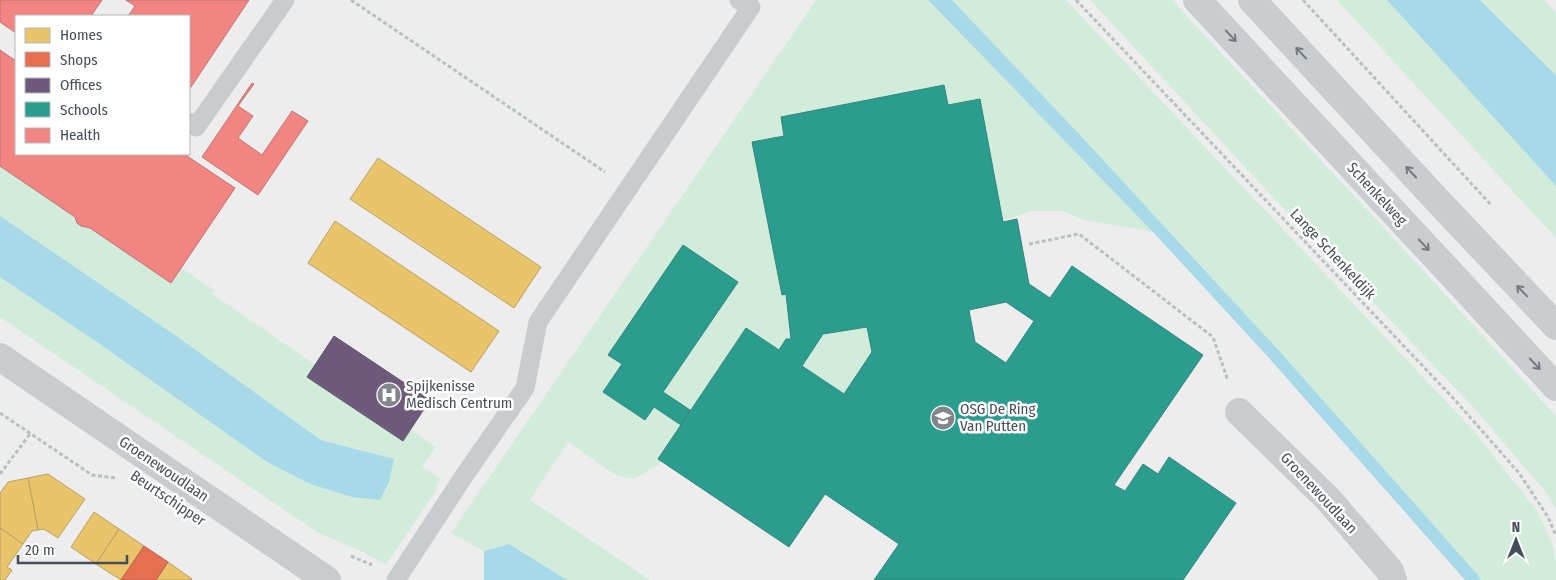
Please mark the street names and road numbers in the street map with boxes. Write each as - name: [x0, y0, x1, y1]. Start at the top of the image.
- street label: Schenkelweg: [1343, 159, 1411, 229]
- street label: Lange Schenkeldijk: [1286, 205, 1380, 303]
- street label: Groenewoudlaan: [116, 432, 212, 506]
- street label: Groenewoudlaan: [1277, 449, 1361, 537]
- street label: Beurtschipper: [127, 466, 210, 530]

